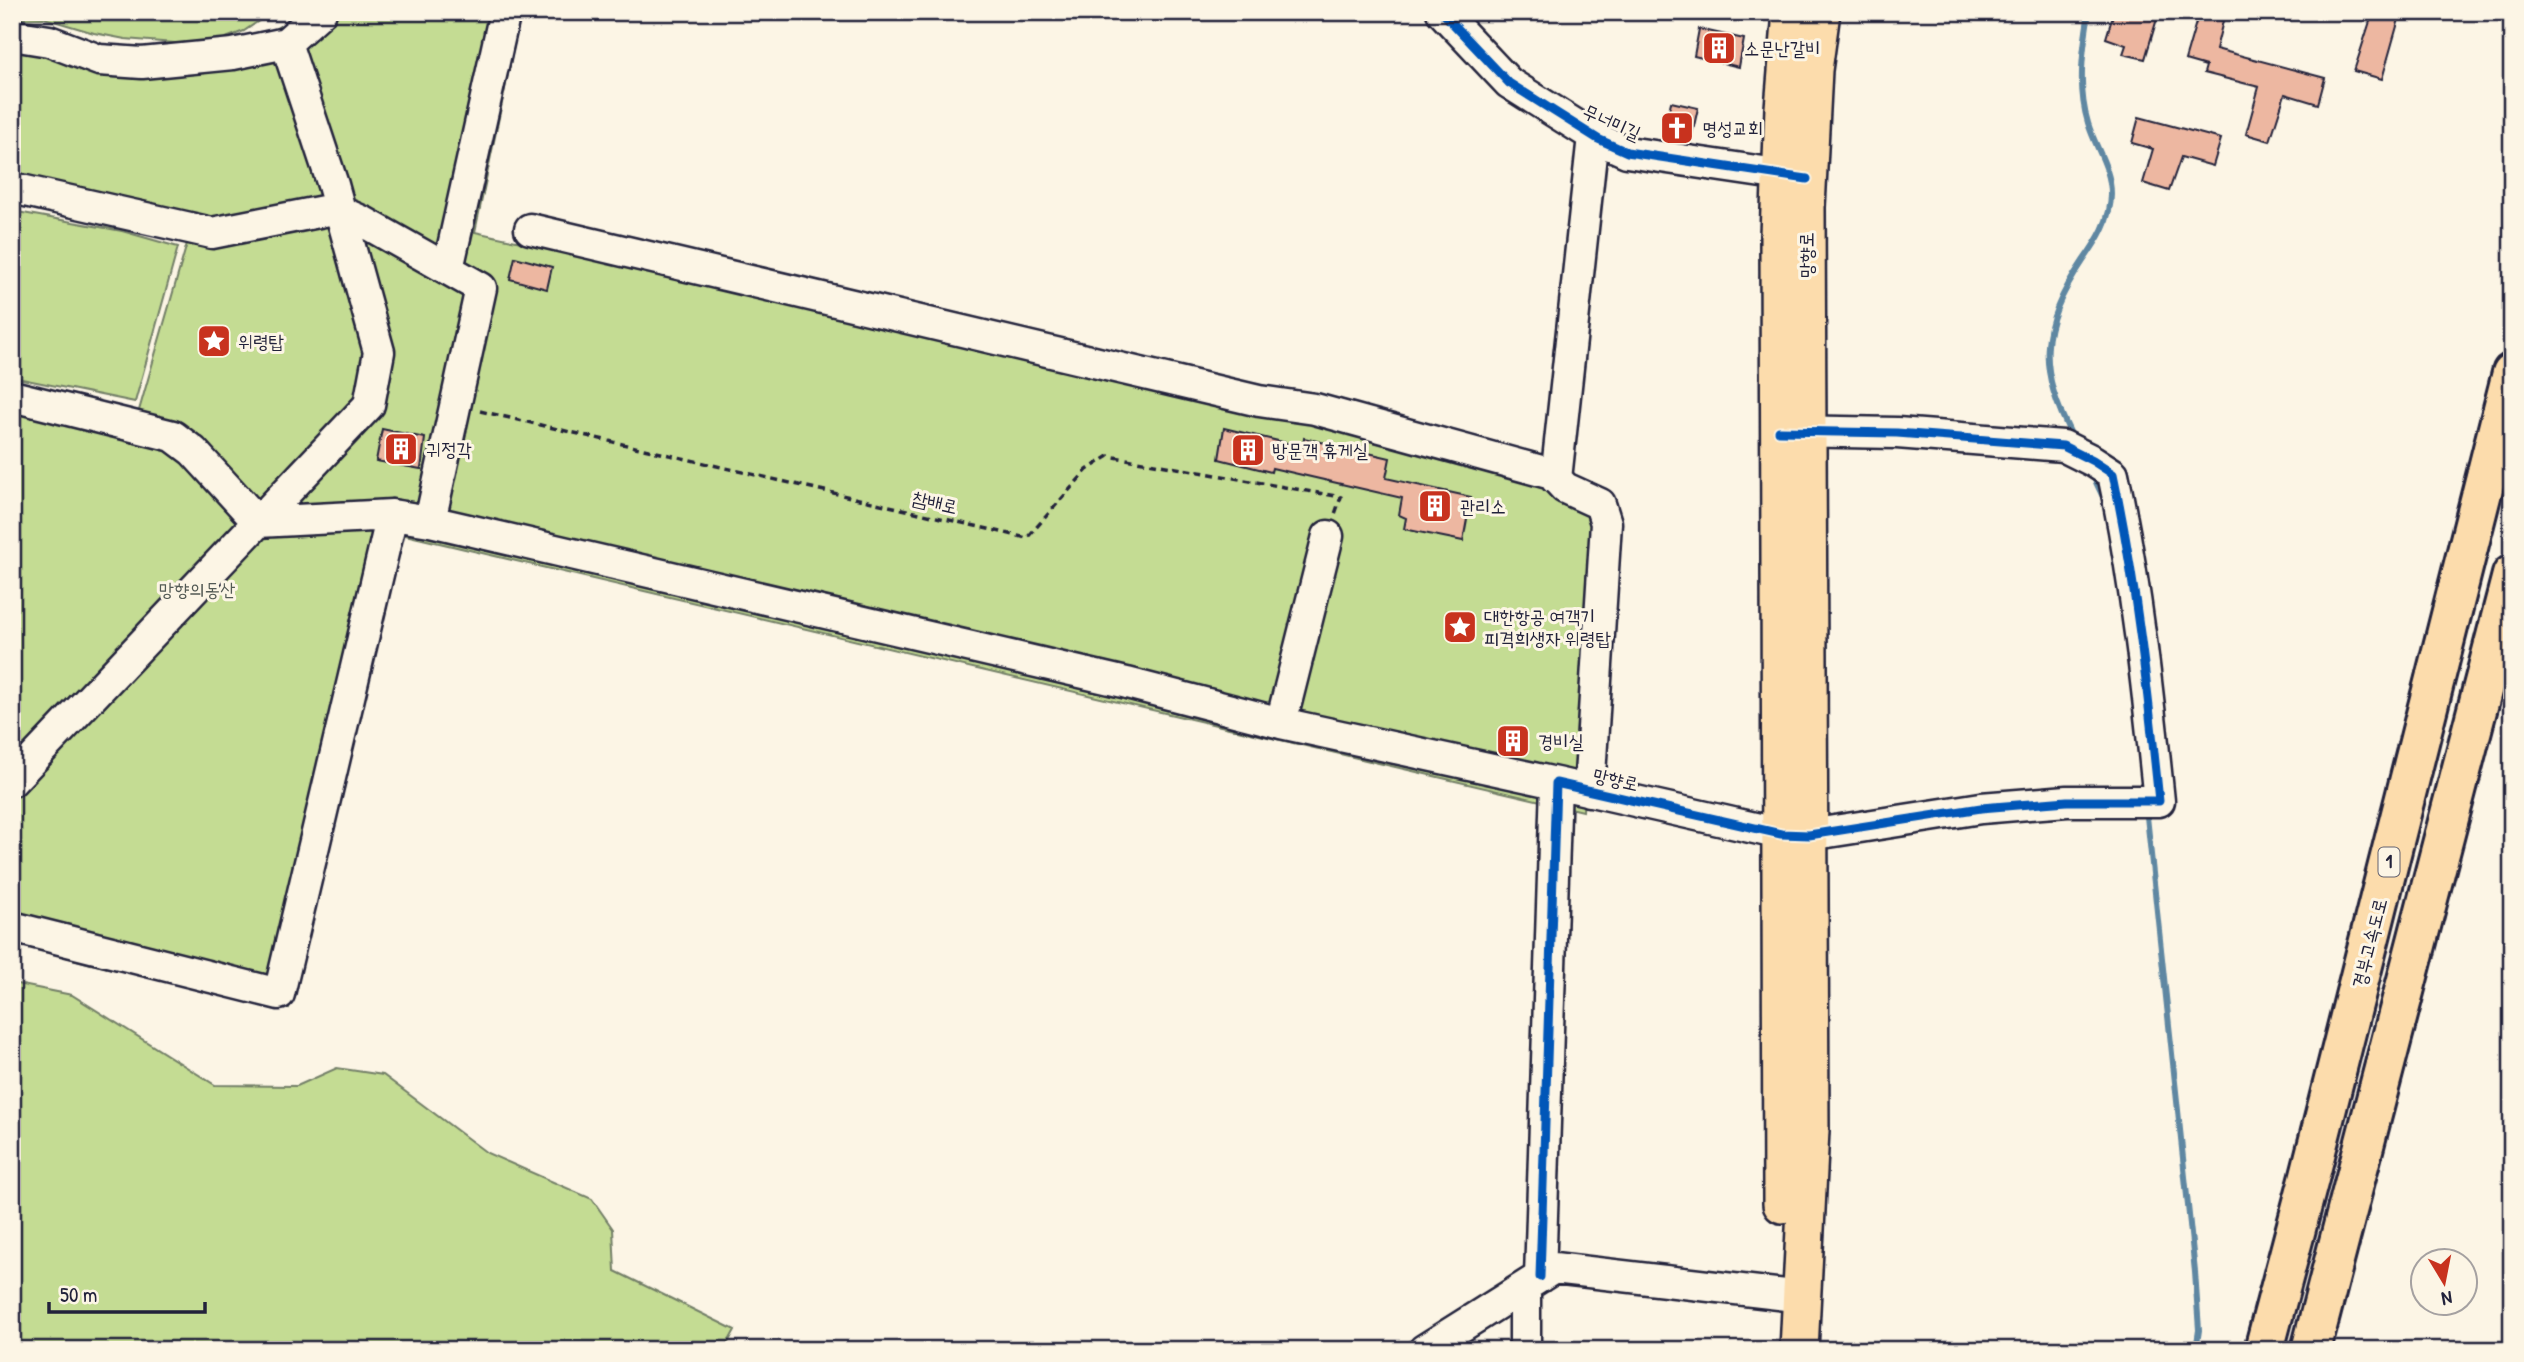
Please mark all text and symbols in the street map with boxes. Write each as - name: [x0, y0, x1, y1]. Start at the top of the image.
- building icon: 소문난갈비: [1700, 29, 1738, 67]
- place label: 소문난갈비: [1744, 35, 1820, 61]
- street label: 무너미길: [1579, 98, 1645, 146]
- church icon: 명성교회: [1658, 109, 1696, 147]
- place label: 명성교회: [1702, 115, 1763, 141]
- street label: 망향로: [1793, 232, 1819, 278]
- place icon: 위령탑: [195, 322, 233, 360]
- place label: 위령탑: [238, 328, 285, 354]
- building icon: 귀정각: [382, 430, 420, 468]
- building icon: 방문객 휴게실: [1229, 431, 1267, 469]
- place label: 귀정각: [426, 436, 472, 462]
- place label: 방문객 휴게실: [1272, 437, 1368, 463]
- street label: 참배로: [910, 484, 960, 520]
- building icon: 관리소: [1416, 487, 1454, 525]
- place label: 관리소: [1460, 493, 1506, 519]
- park label: 망향의동산: [159, 576, 235, 602]
- place label: 대한항공 여객기 피격희생자 위령탑: [1484, 603, 1611, 651]
- place icon: 대한항공 여객기 피격희생자 위령탑: [1441, 608, 1479, 646]
- building icon: 경비실: [1494, 722, 1532, 760]
- place label: 경비실: [1538, 728, 1584, 754]
- street label: 망향로: [1591, 761, 1641, 797]
- road number: 1: [2378, 848, 2400, 876]
- street label: 경부고속도로: [2345, 895, 2393, 991]
- north arrow: [2408, 1246, 2478, 1316]
- scale bar: [49, 1271, 205, 1315]
- text: 50 m: [60, 1280, 97, 1309]
- text: N: [2440, 1285, 2454, 1312]

